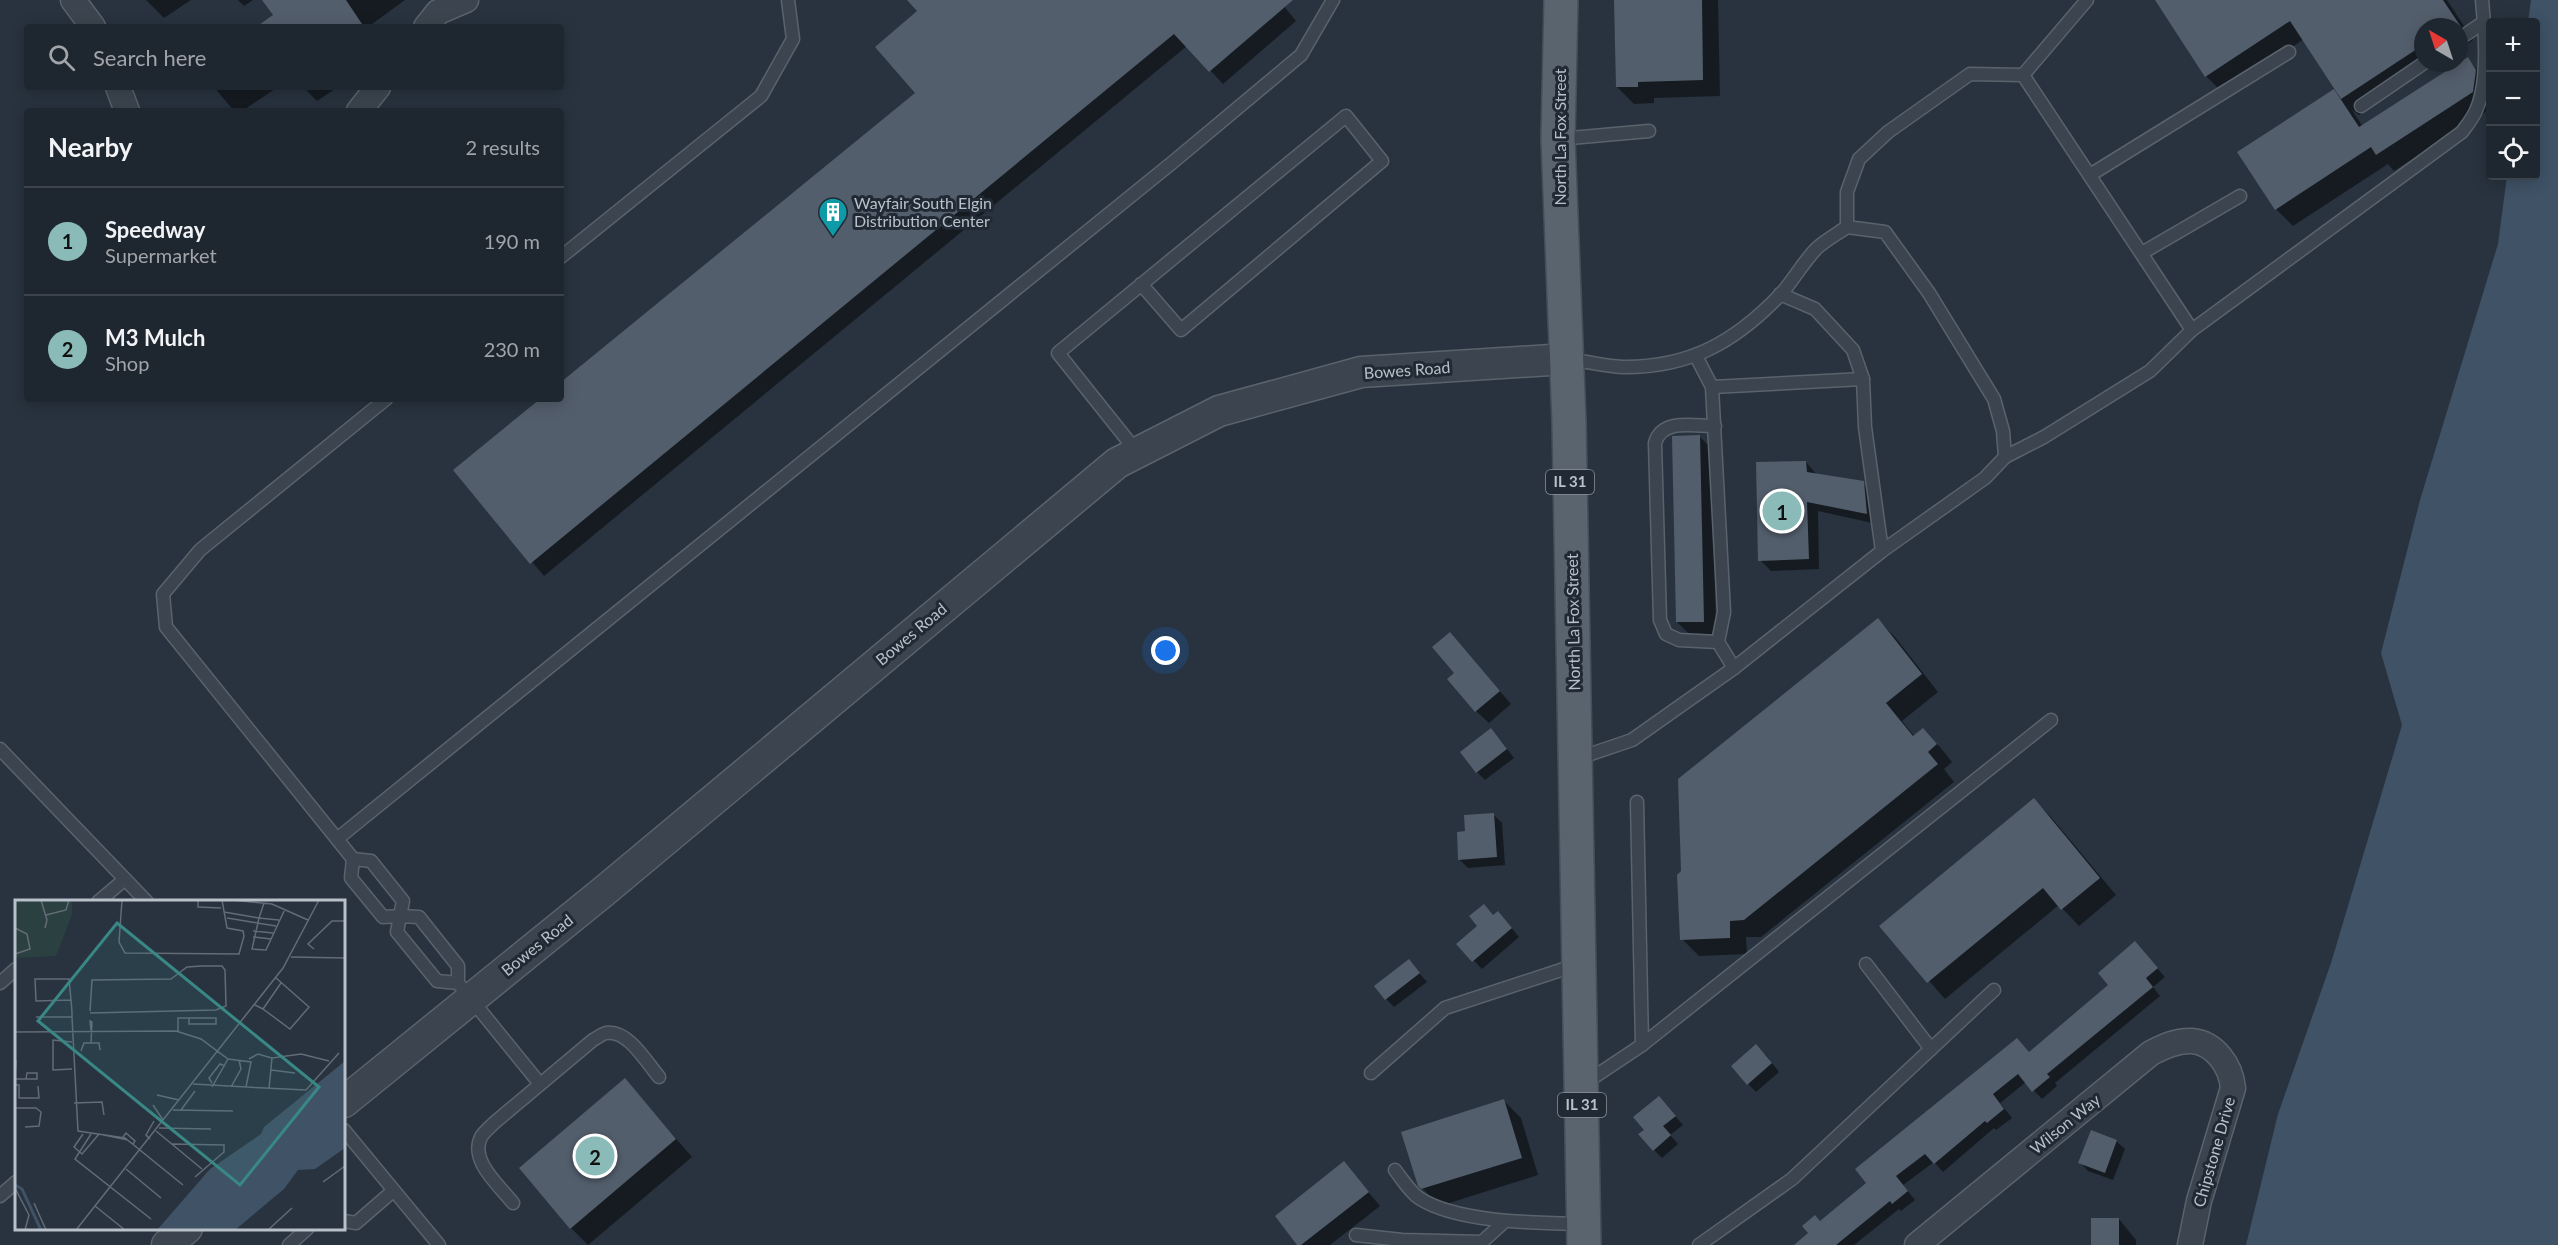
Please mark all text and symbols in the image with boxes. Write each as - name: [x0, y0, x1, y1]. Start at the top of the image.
- north arrow: [2414, 18, 2468, 72]
- map controls: [2486, 18, 2540, 180]
- button: +: [2486, 18, 2540, 72]
- search box: [24, 24, 564, 90]
- icon: search: [45, 41, 78, 74]
- text: Search here: [93, 44, 206, 71]
- street label: North La Fox Street: [1550, 68, 1569, 206]
- button: −: [2486, 72, 2540, 126]
- button: locate: [2486, 126, 2540, 180]
- text: Nearby: [48, 131, 133, 163]
- text: 2 results: [465, 135, 540, 159]
- place label: Wayfair South Elgin Distribution Center: [854, 193, 992, 230]
- building icon: Wayfair South Elgin Distribution Center: [817, 196, 849, 238]
- text: Speedway: [105, 216, 205, 243]
- text: 1: [62, 229, 73, 253]
- text: 190 m: [484, 229, 540, 253]
- text: Supermarket: [105, 243, 217, 267]
- text: M3 Mulch: [105, 324, 205, 351]
- text: 2: [62, 337, 73, 361]
- text: 230 m: [484, 337, 540, 361]
- text: Shop: [105, 351, 149, 375]
- street label: Bowes Road: [1363, 357, 1451, 382]
- road number: IL 31: [1546, 470, 1594, 494]
- pin: 1: [1762, 488, 1802, 534]
- street label: North La Fox Street: [1562, 553, 1583, 691]
- street label: Bowes Road: [871, 599, 950, 669]
- your location: [1151, 636, 1180, 665]
- inset map: [15, 900, 345, 1230]
- street label: Bowes Road: [497, 910, 576, 979]
- street label: Wilson Way: [2026, 1089, 2104, 1158]
- road number: IL 31: [1558, 1093, 1606, 1117]
- street label: Chipstone Drive: [2189, 1095, 2238, 1209]
- pin: 2: [576, 1134, 614, 1178]

